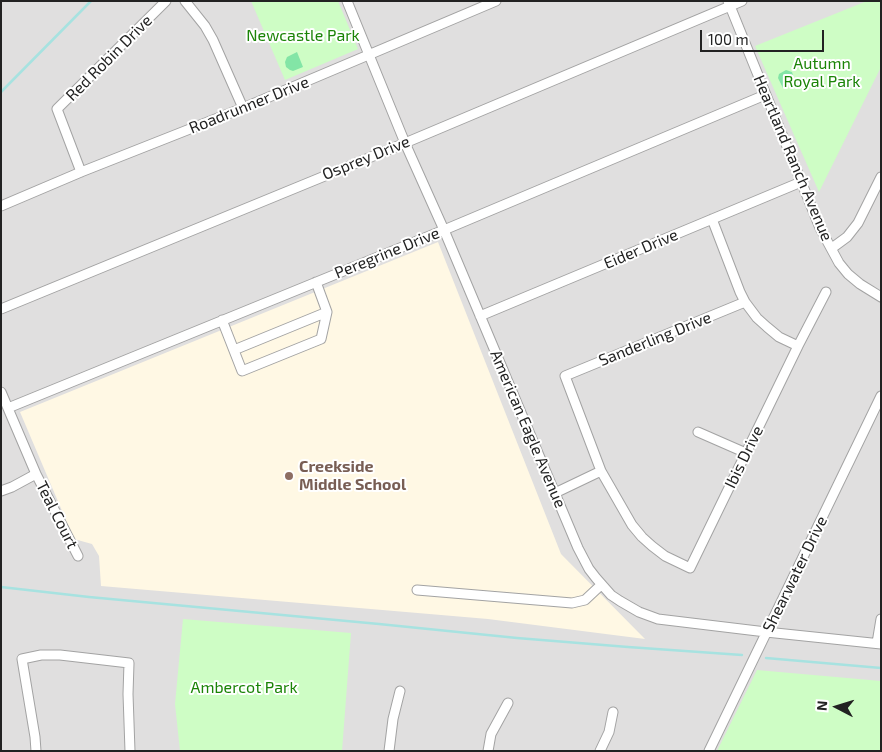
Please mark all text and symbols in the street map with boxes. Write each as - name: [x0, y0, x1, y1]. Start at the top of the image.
- street label: Red Robin Drive: [62, 11, 156, 105]
- scale bar: [702, 20, 826, 52]
- park label: Newcastle Park: [246, 26, 360, 46]
- text: 100 m: [708, 30, 749, 48]
- park label: Autumn Royal Park: [783, 54, 861, 92]
- street label: Roadrunner Drive: [186, 72, 312, 138]
- street label: Heartland Ranch Avenue: [749, 72, 837, 244]
- street label: Osprey Drive: [319, 132, 413, 184]
- street label: Peregrine Drive: [332, 223, 442, 283]
- street label: Eider Drive: [601, 225, 681, 273]
- street label: Sanderling Drive: [596, 308, 714, 370]
- street label: American Eagle Avenue: [486, 347, 570, 511]
- street label: Ibis Drive: [721, 423, 767, 491]
- place label: Creekside Middle School: [299, 457, 406, 495]
- marker: Creekside Middle School: [283, 470, 295, 482]
- street label: Teal Court: [32, 478, 82, 552]
- street label: Shearwater Drive: [759, 513, 831, 635]
- park label: Ambercot Park: [190, 678, 298, 698]
- north arrow: [812, 682, 862, 732]
- text: N: [813, 700, 830, 711]

